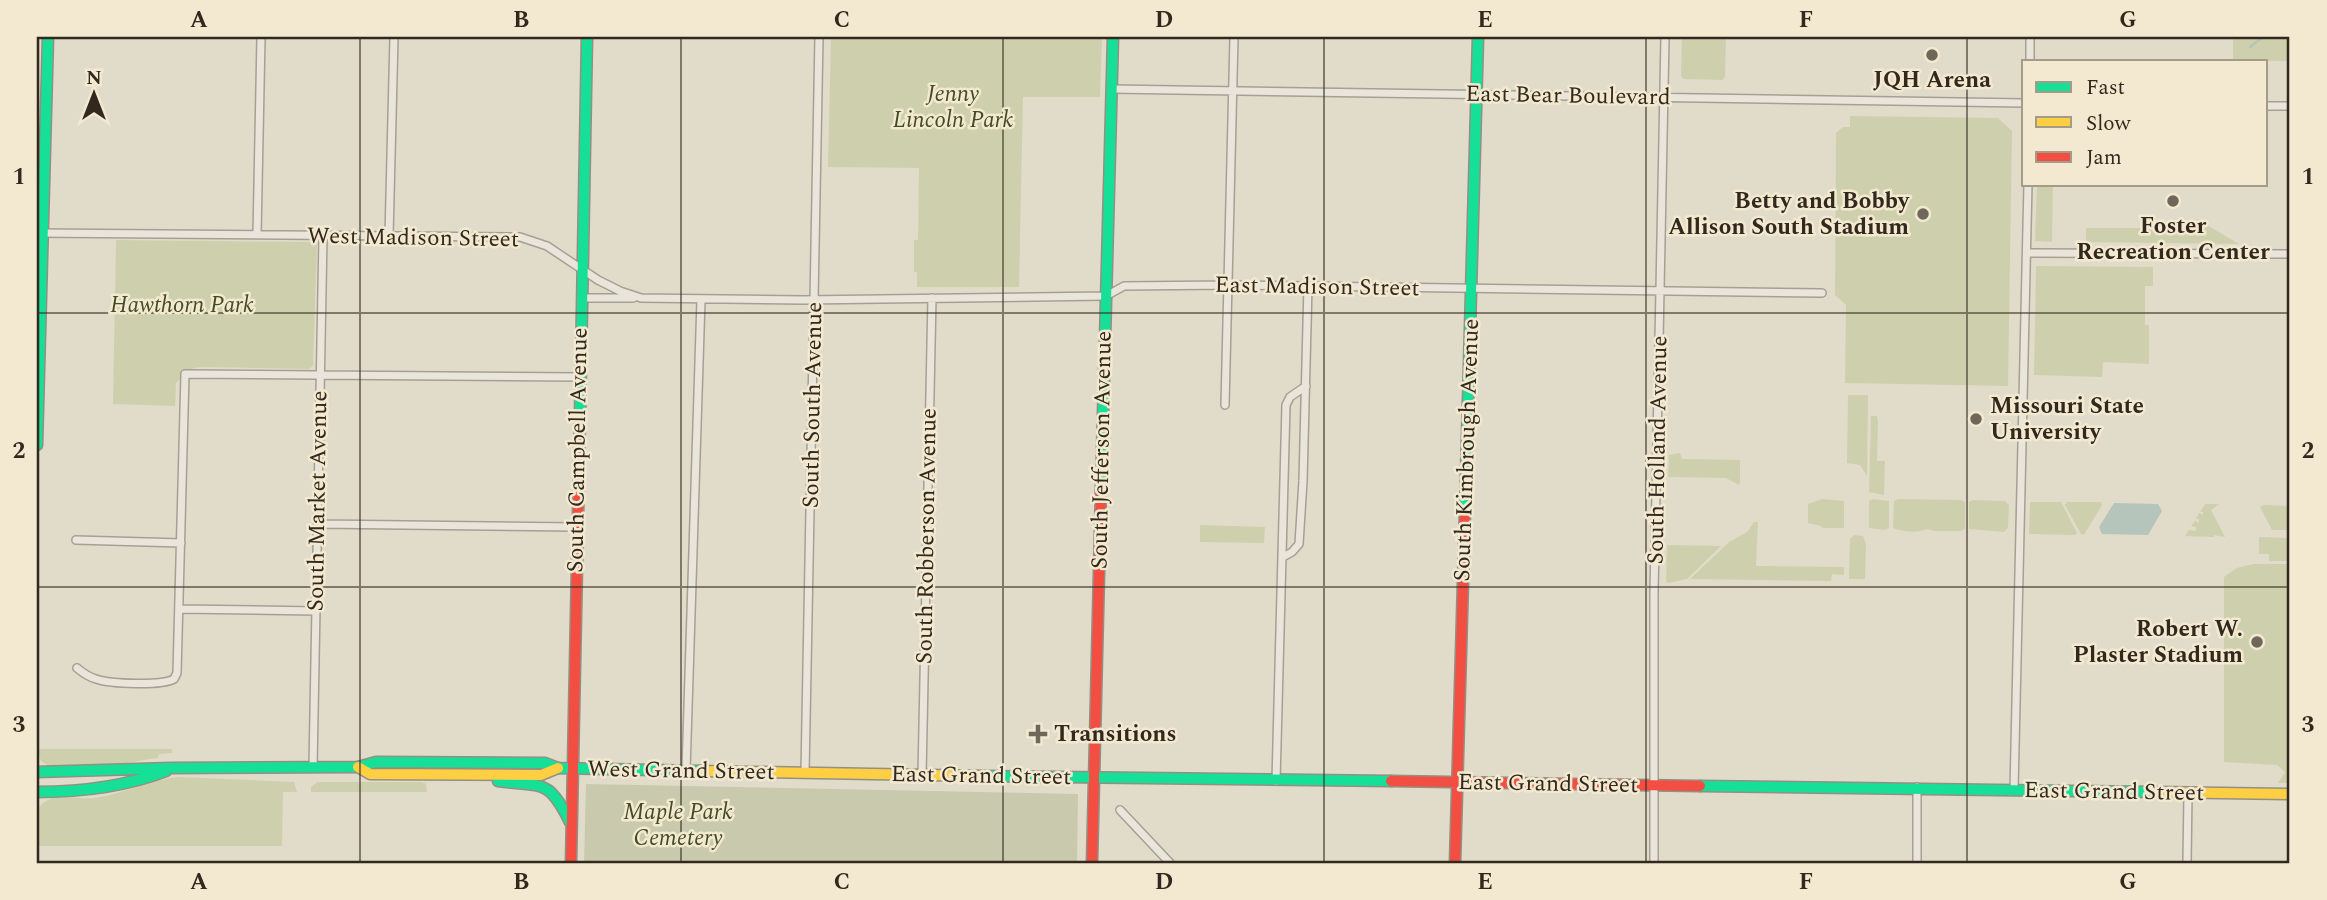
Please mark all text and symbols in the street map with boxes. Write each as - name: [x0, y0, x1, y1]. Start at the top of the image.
- text: A: [190, 3, 208, 38]
- text: B: [513, 3, 529, 38]
- text: C: [834, 3, 850, 38]
- text: D: [1155, 3, 1173, 38]
- text: E: [1477, 3, 1493, 38]
- text: F: [1799, 3, 1813, 38]
- text: G: [2119, 3, 2137, 38]
- marker: JQH Arena: [1924, 47, 1940, 63]
- north arrow: [60, 60, 130, 130]
- legend: [2022, 60, 2268, 186]
- place label: JQH Arena: [1873, 63, 1991, 98]
- text: N: [86, 64, 102, 93]
- text: Fast: [2086, 72, 2125, 104]
- park label: Jenny Lincoln Park: [893, 77, 1014, 138]
- street label: East Bear Boulevard: [1465, 77, 1671, 115]
- text: Slow: [2086, 108, 2132, 140]
- text: Jam: [2086, 142, 2122, 174]
- text: 1: [13, 160, 25, 195]
- text: 1: [2302, 160, 2314, 195]
- place label: Betty and Bobby Allison South Stadium: [1668, 184, 1910, 245]
- marker: Foster Recreation Center: [2165, 193, 2181, 209]
- marker: Betty and Bobby Allison South Stadium: [1915, 206, 1931, 222]
- place label: Foster Recreation Center: [2076, 209, 2270, 270]
- street label: West Madison Street: [307, 219, 519, 257]
- street label: East Madison Street: [1214, 268, 1420, 306]
- park label: Hawthorn Park: [110, 288, 254, 323]
- street label: South South Avenue: [794, 301, 832, 509]
- street label: South Kimbrough Avenue: [1445, 318, 1489, 582]
- street label: South Campbell Avenue: [558, 327, 598, 573]
- street label: South Jefferson Avenue: [1082, 331, 1122, 569]
- street label: South Holland Avenue: [1639, 335, 1677, 565]
- place label: Missouri State University: [1990, 389, 2144, 450]
- street label: South Market Avenue: [299, 390, 337, 612]
- street label: South Robberson Avenue: [907, 408, 947, 664]
- marker: Missouri State University: [1968, 411, 1984, 427]
- text: 2: [13, 434, 26, 469]
- text: 2: [2302, 434, 2315, 469]
- place label: Robert W. Plaster Stadium: [2073, 612, 2243, 673]
- marker: Robert W. Plaster Stadium: [2249, 634, 2265, 650]
- text: 3: [13, 708, 26, 743]
- text: 3: [2302, 708, 2315, 743]
- place label: Transitions: [1054, 717, 1177, 752]
- marker: Transitions: [1028, 724, 1048, 744]
- street label: West Grand Street: [587, 752, 775, 790]
- street label: East Grand Street: [890, 757, 1072, 795]
- street label: East Grand Street: [1457, 765, 1639, 803]
- street label: East Grand Street: [2023, 773, 2205, 811]
- park label: Maple Park Cemetery: [623, 795, 733, 856]
- text: A: [190, 865, 208, 900]
- text: B: [513, 865, 529, 900]
- text: C: [834, 865, 850, 900]
- text: D: [1155, 865, 1173, 900]
- text: E: [1477, 865, 1493, 900]
- text: F: [1799, 865, 1813, 900]
- text: G: [2119, 865, 2137, 900]

